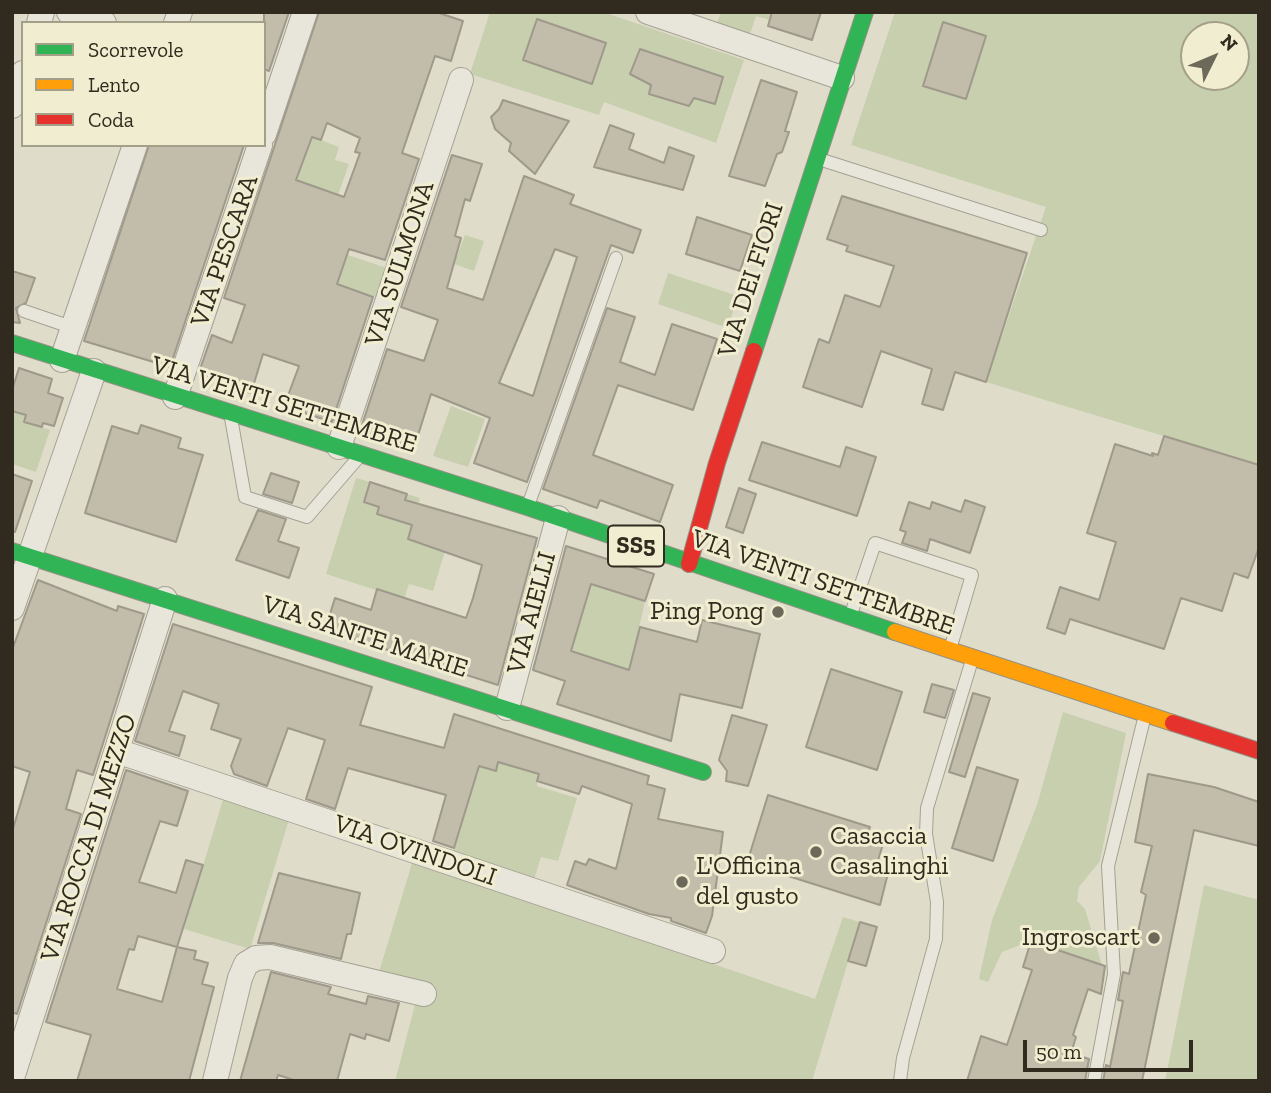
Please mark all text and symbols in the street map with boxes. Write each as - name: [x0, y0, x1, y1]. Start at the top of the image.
- legend: [21, 21, 266, 147]
- north arrow: [1180, 21, 1250, 91]
- text: N: [1216, 30, 1243, 56]
- text: Scorrevole: [88, 37, 183, 62]
- text: Lento: [88, 72, 140, 97]
- text: Coda: [88, 107, 134, 132]
- street label: VIA PESCARA: [184, 171, 266, 331]
- street label: VIA SULMONA: [359, 178, 441, 350]
- street label: VIA DEI FIORI: [711, 199, 791, 361]
- street label: VIA VENTI SETTEMBRE: [147, 350, 421, 460]
- street label: VIA VENTI SETTEMBRE: [687, 523, 959, 643]
- road number: SS5: [608, 526, 664, 566]
- street label: VIA AIELLI: [501, 549, 563, 677]
- street label: VIA SANTE MARIE: [258, 589, 472, 685]
- place label: Ping Pong: [650, 596, 764, 628]
- marker: Ping Pong: [770, 604, 786, 620]
- street label: VIA ROCCA DI MEZZO: [34, 710, 144, 966]
- street label: VIA OVINDOLI: [329, 809, 501, 893]
- place label: Casaccia Casalinghi: [830, 821, 948, 882]
- marker: Casaccia Casalinghi: [808, 844, 824, 860]
- place label: L'Officina del gusto: [696, 851, 801, 912]
- marker: L'Officina del gusto: [674, 874, 690, 890]
- place label: Ingroscart: [1022, 922, 1140, 954]
- marker: Ingroscart: [1146, 930, 1162, 946]
- scale bar: [1026, 1026, 1196, 1070]
- text: 50 m: [1036, 1039, 1082, 1064]

